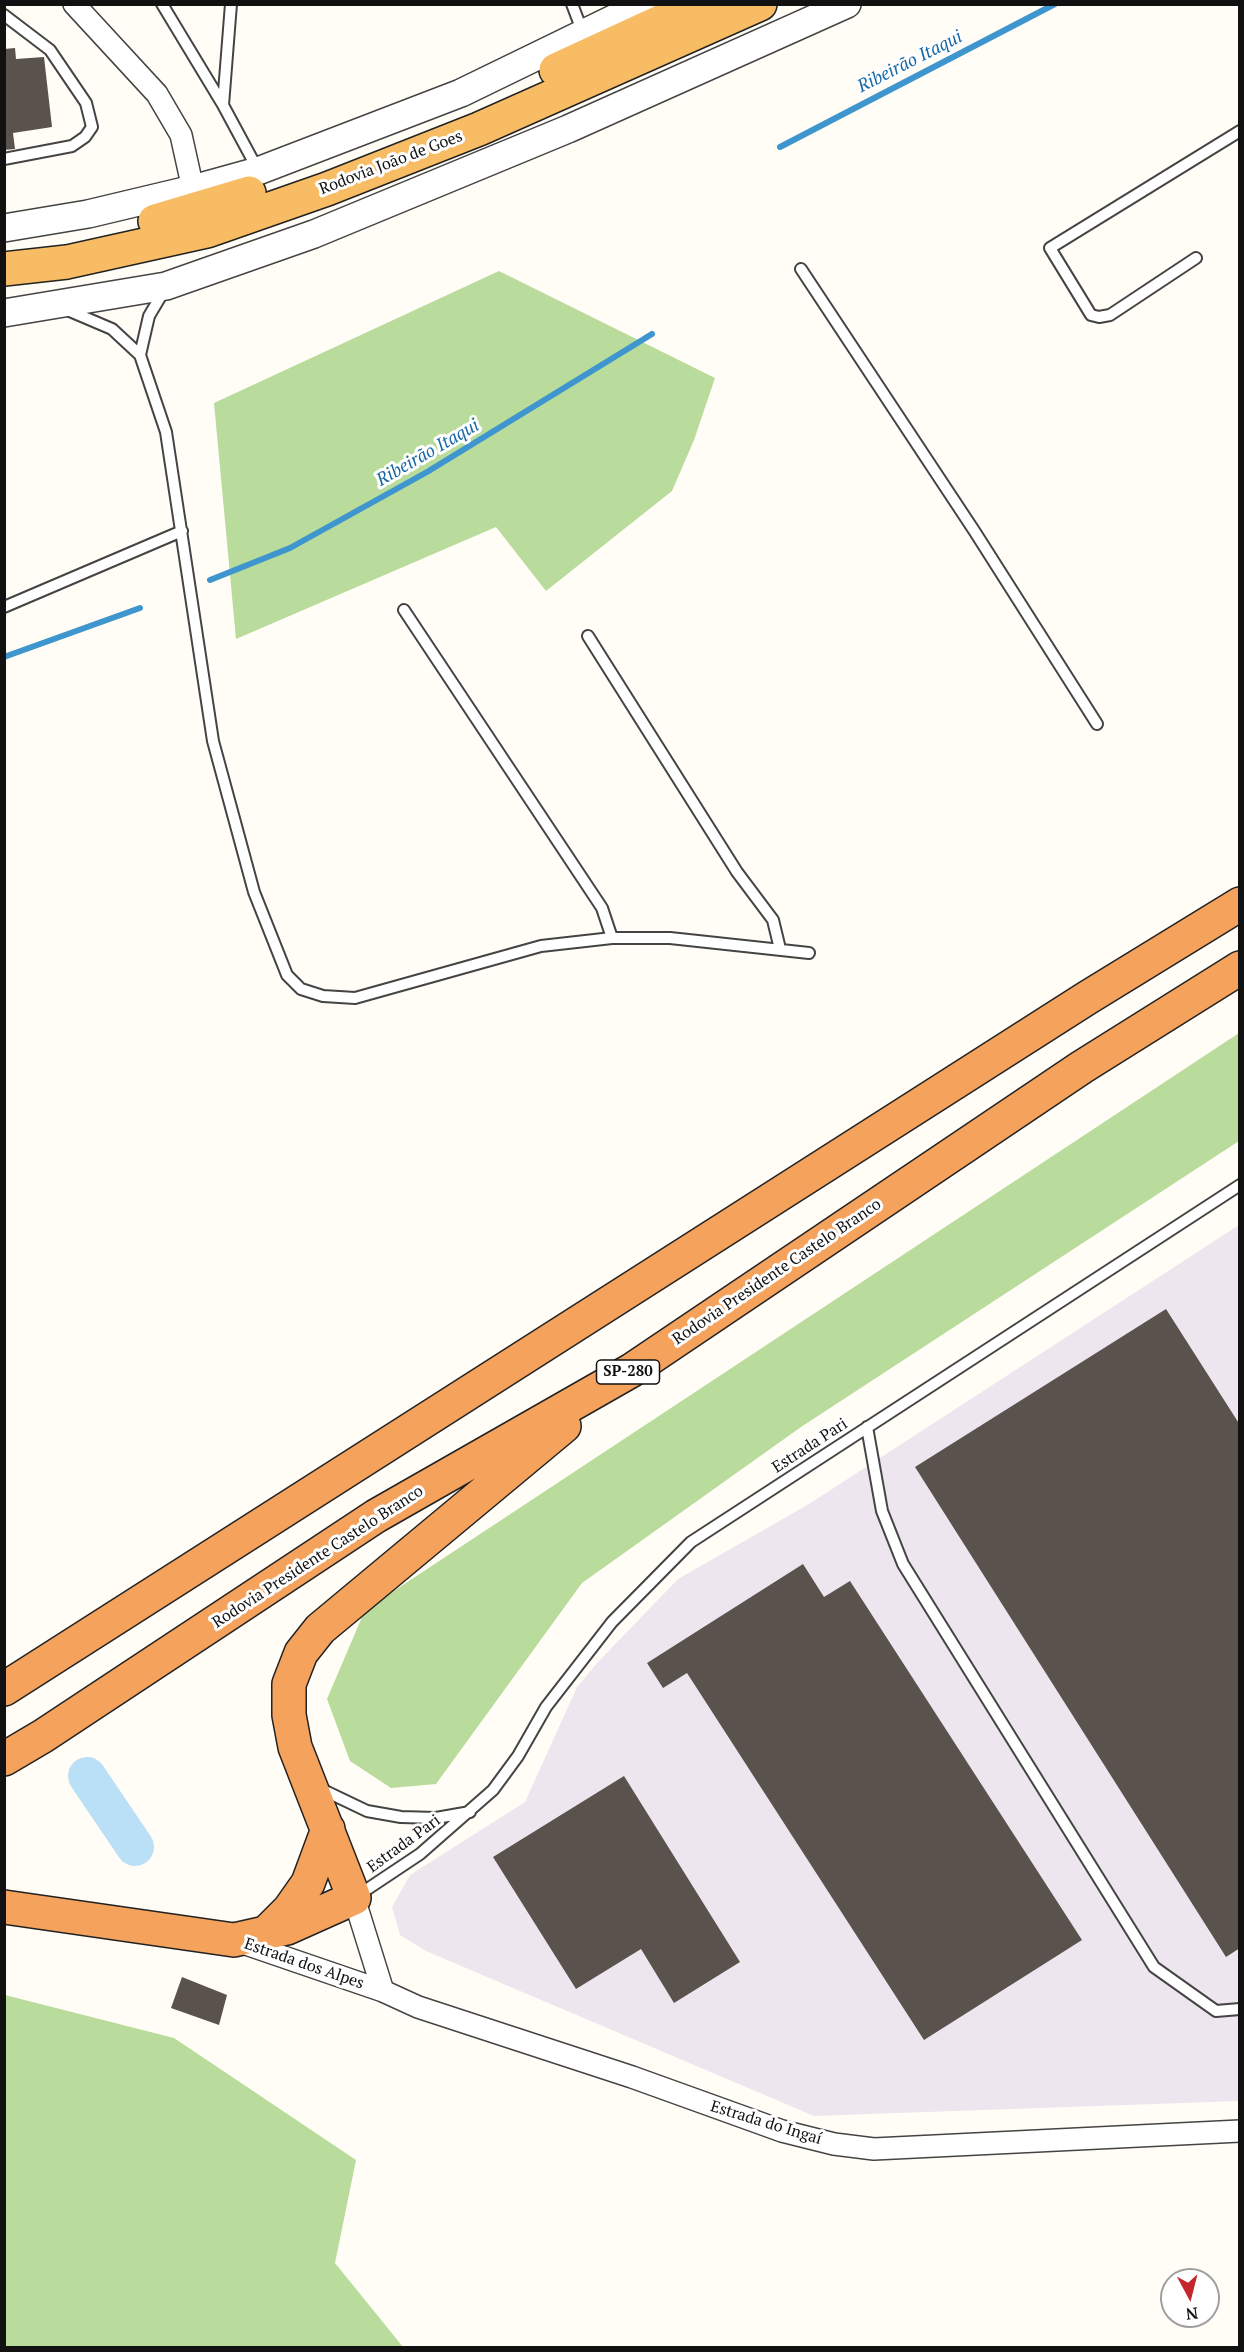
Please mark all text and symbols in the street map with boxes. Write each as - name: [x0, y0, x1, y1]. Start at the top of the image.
- water label: Ribeirão Itaqui: [854, 26, 966, 98]
- street label: Rodovia João de Goes: [317, 127, 465, 199]
- water label: Ribeirão Itaqui: [373, 415, 483, 491]
- street label: Rodovia Presidente Castelo Branco: [669, 1195, 885, 1349]
- road number: SP-280: [596, 1360, 660, 1384]
- street label: Estrada Pari: [769, 1415, 851, 1477]
- street label: Rodovia Presidente Castelo Branco: [209, 1482, 427, 1632]
- street label: Estrada Pari: [364, 1811, 444, 1877]
- street label: Estrada dos Alpes: [242, 1934, 366, 1994]
- street label: Estrada do Ingaí: [708, 2097, 824, 2149]
- north arrow: [1160, 2268, 1220, 2328]
- text: N: [1185, 2302, 1199, 2326]

